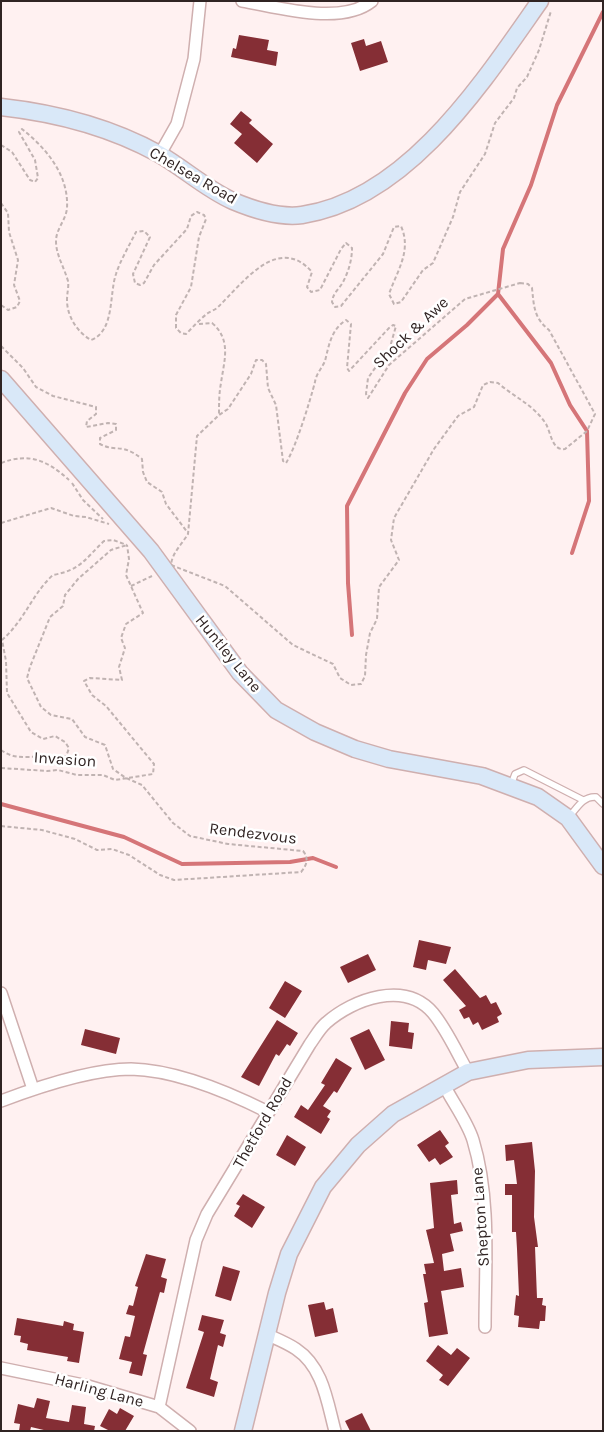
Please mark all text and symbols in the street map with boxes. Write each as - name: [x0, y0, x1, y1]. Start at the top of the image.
- street label: Chelsea Road: [146, 143, 240, 209]
- street label: Shock & Awe: [369, 293, 453, 373]
- street label: Huntley Lane: [191, 611, 265, 697]
- street label: Invasion: [33, 748, 97, 772]
- street label: Rendezvous: [208, 819, 298, 849]
- street label: Thetford Road: [229, 1074, 297, 1172]
- street label: Shepton Lane: [468, 1167, 494, 1267]
- street label: Harling Lane: [52, 1370, 146, 1412]

